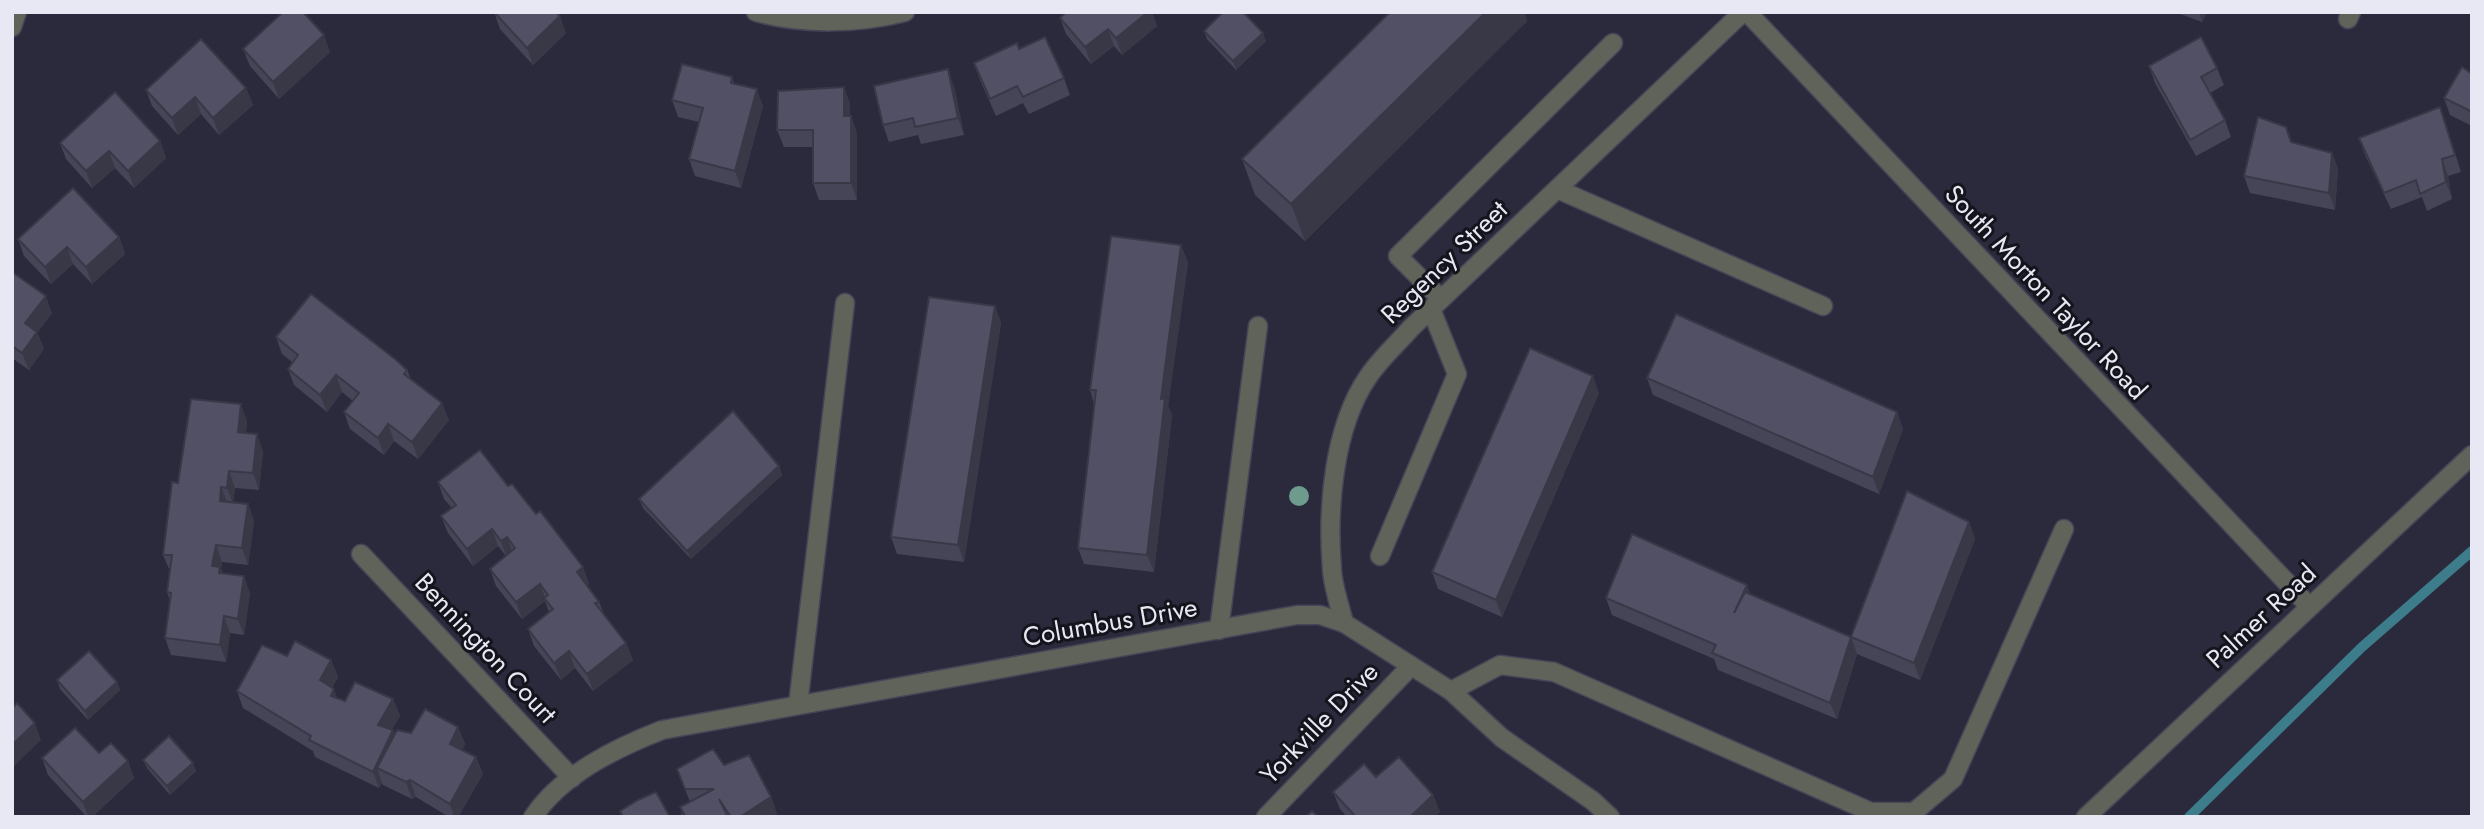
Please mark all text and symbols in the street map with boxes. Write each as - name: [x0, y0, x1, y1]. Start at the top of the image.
- street label: South Morton Taylor Road: [1936, 176, 2156, 408]
- street label: Regency Street: [1372, 191, 1517, 332]
- street label: Palmer Road: [2197, 555, 2325, 677]
- street label: Bennington Court: [406, 564, 566, 732]
- street label: Columbus Drive: [1020, 588, 1200, 656]
- street label: Yorkville Drive: [1251, 654, 1387, 792]

